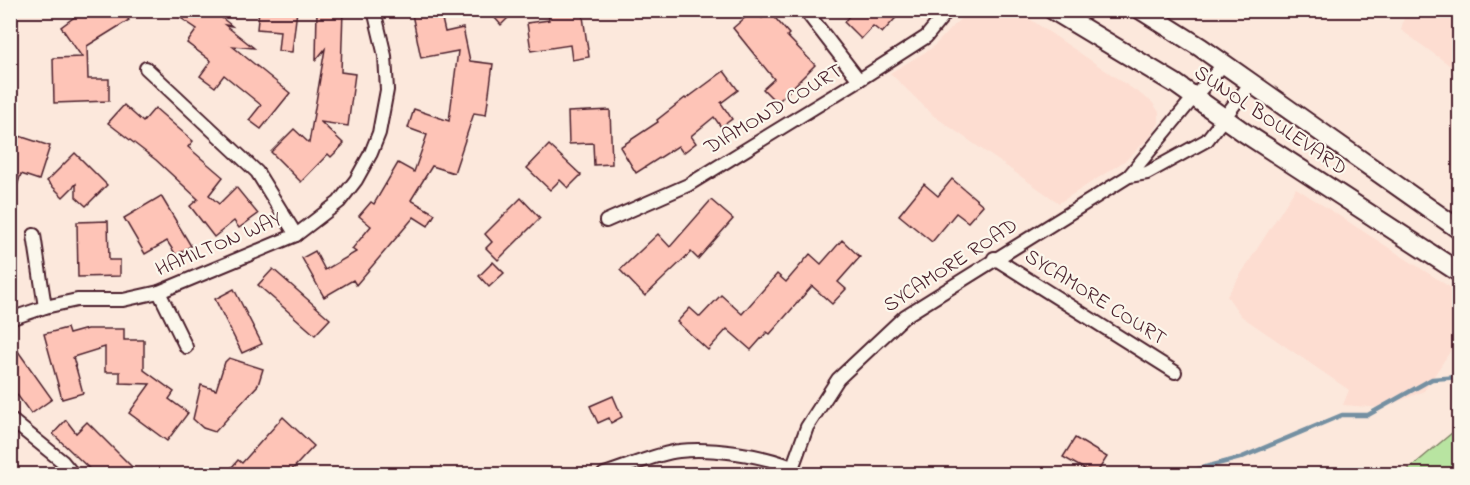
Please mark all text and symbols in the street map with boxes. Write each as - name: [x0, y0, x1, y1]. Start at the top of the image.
- street label: DIAMOND COURT: [698, 57, 849, 164]
- street label: SUNOL BOULEVARD: [1187, 58, 1353, 184]
- street label: HAMILTON WAY: [151, 205, 287, 285]
- street label: SYCAMORE ROAD: [878, 211, 1024, 321]
- street label: SYCAMORE COURT: [1018, 242, 1172, 354]

